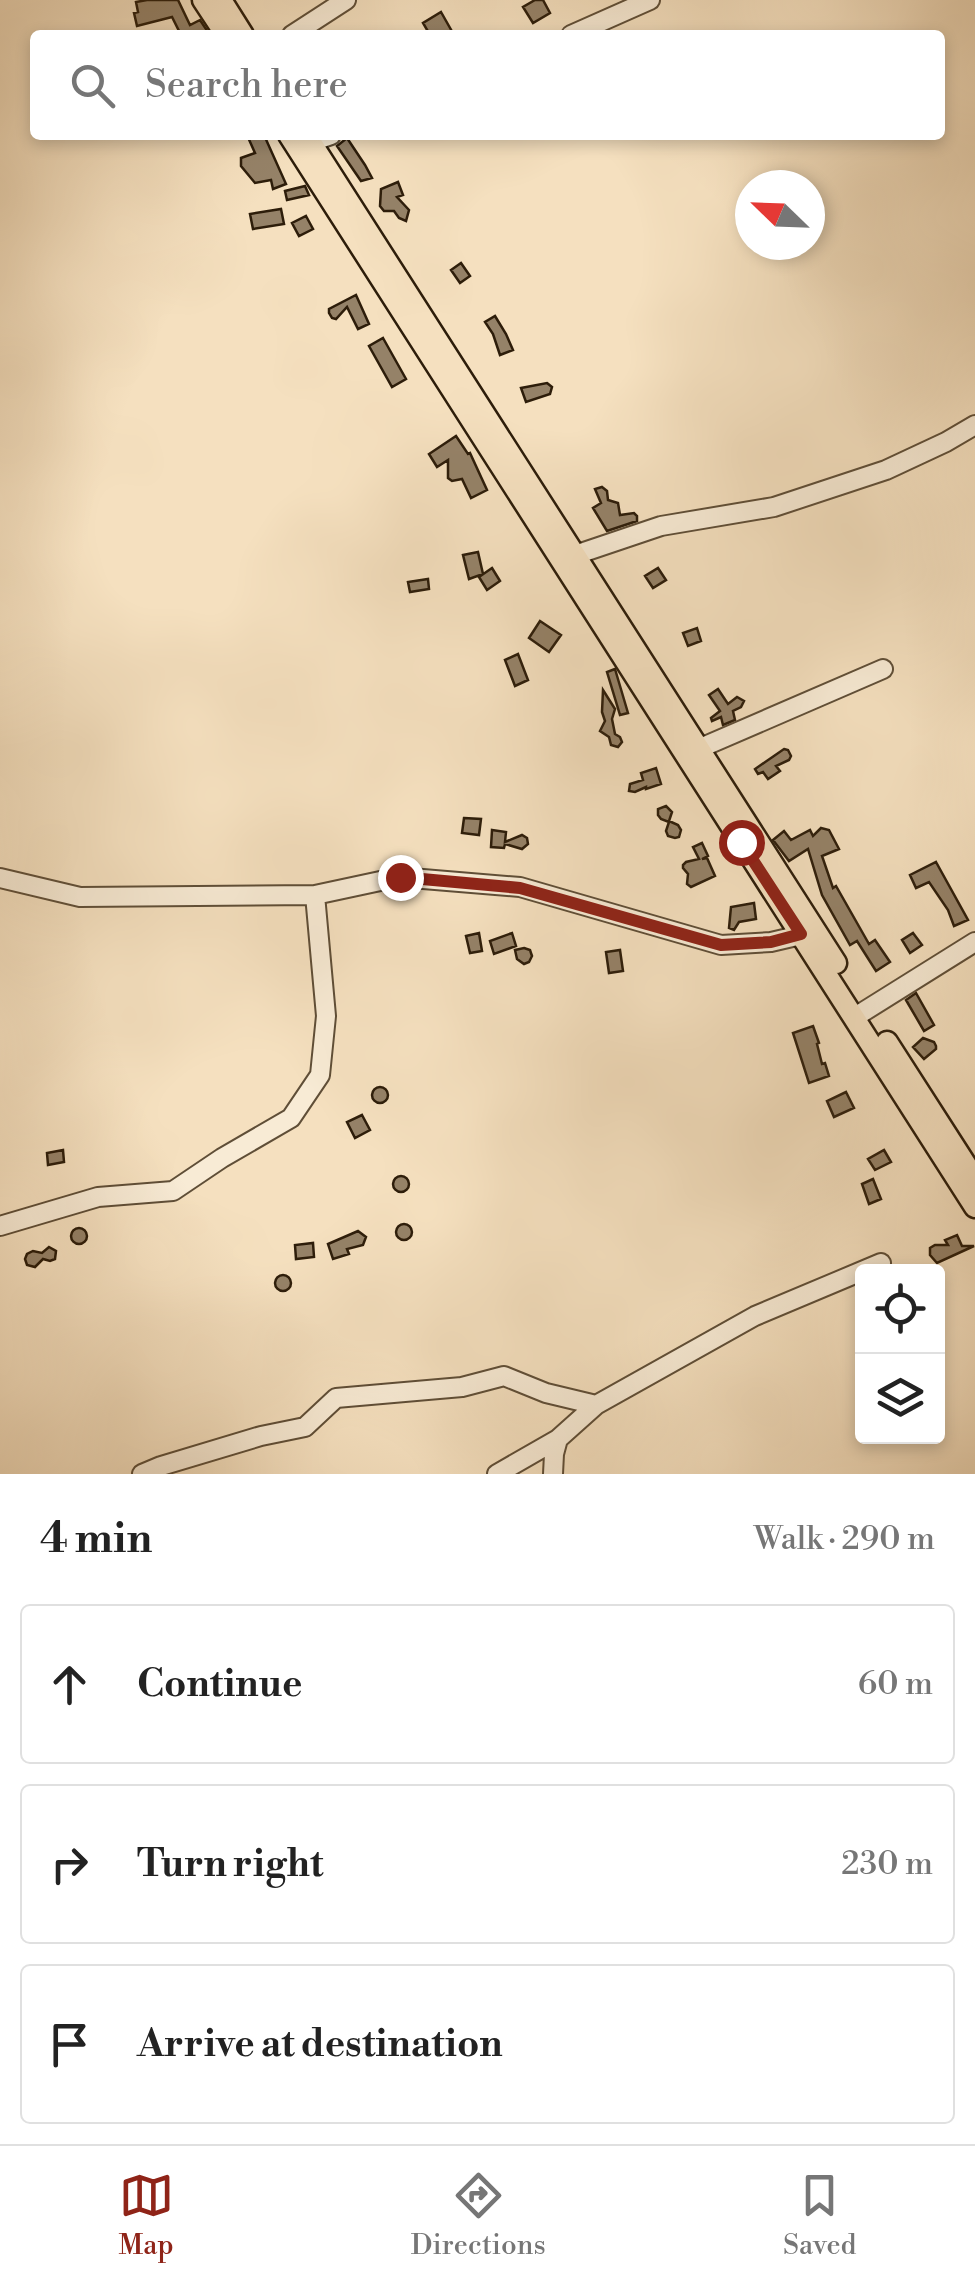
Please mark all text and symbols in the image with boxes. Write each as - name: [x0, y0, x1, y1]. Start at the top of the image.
- search box: [30, 30, 945, 140]
- icon: search: [65, 58, 120, 113]
- text: Search here: [145, 62, 348, 109]
- north arrow: [735, 170, 825, 260]
- route start: [719, 820, 765, 866]
- route end: [378, 855, 424, 901]
- map controls: [855, 1264, 945, 1444]
- button: locate: [855, 1264, 945, 1354]
- button: layers: [855, 1354, 945, 1444]
- text: 4 min: [40, 1513, 152, 1566]
- text: Walk · 290 m: [754, 1519, 935, 1559]
- icon: ahead: [42, 1657, 97, 1712]
- text: Continue: [137, 1661, 302, 1708]
- text: 60 m: [858, 1664, 933, 1704]
- icon: right: [42, 1837, 97, 1892]
- text: Turn right: [137, 1841, 323, 1888]
- text: 230 m: [841, 1844, 933, 1884]
- icon: arrive: [42, 2017, 97, 2072]
- text: Arrive at destination: [137, 2021, 503, 2068]
- tab: Map: [119, 2168, 174, 2263]
- tab: Directions: [411, 2168, 546, 2263]
- tab: Saved: [783, 2168, 856, 2263]

